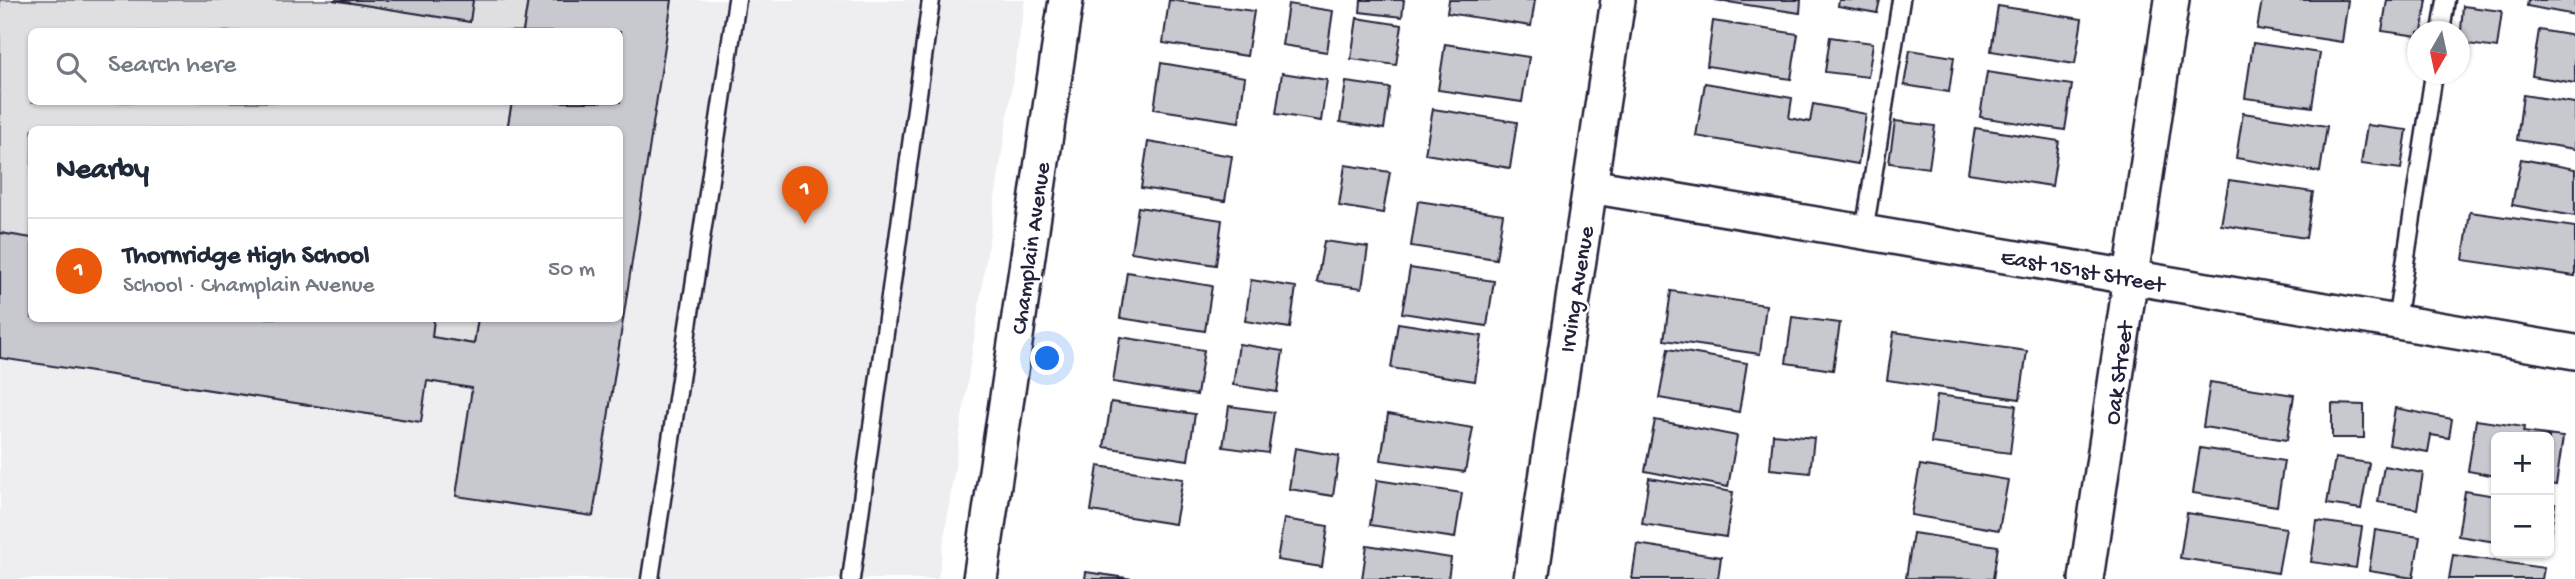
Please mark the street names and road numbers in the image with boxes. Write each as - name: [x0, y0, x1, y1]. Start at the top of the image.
- street label: Champlain Avenue: [1007, 160, 1058, 336]
- street label: Irving Avenue: [1555, 223, 1602, 355]
- street label: East 151st Street: [1998, 245, 2168, 300]
- street label: Oak Street: [2100, 319, 2141, 427]

